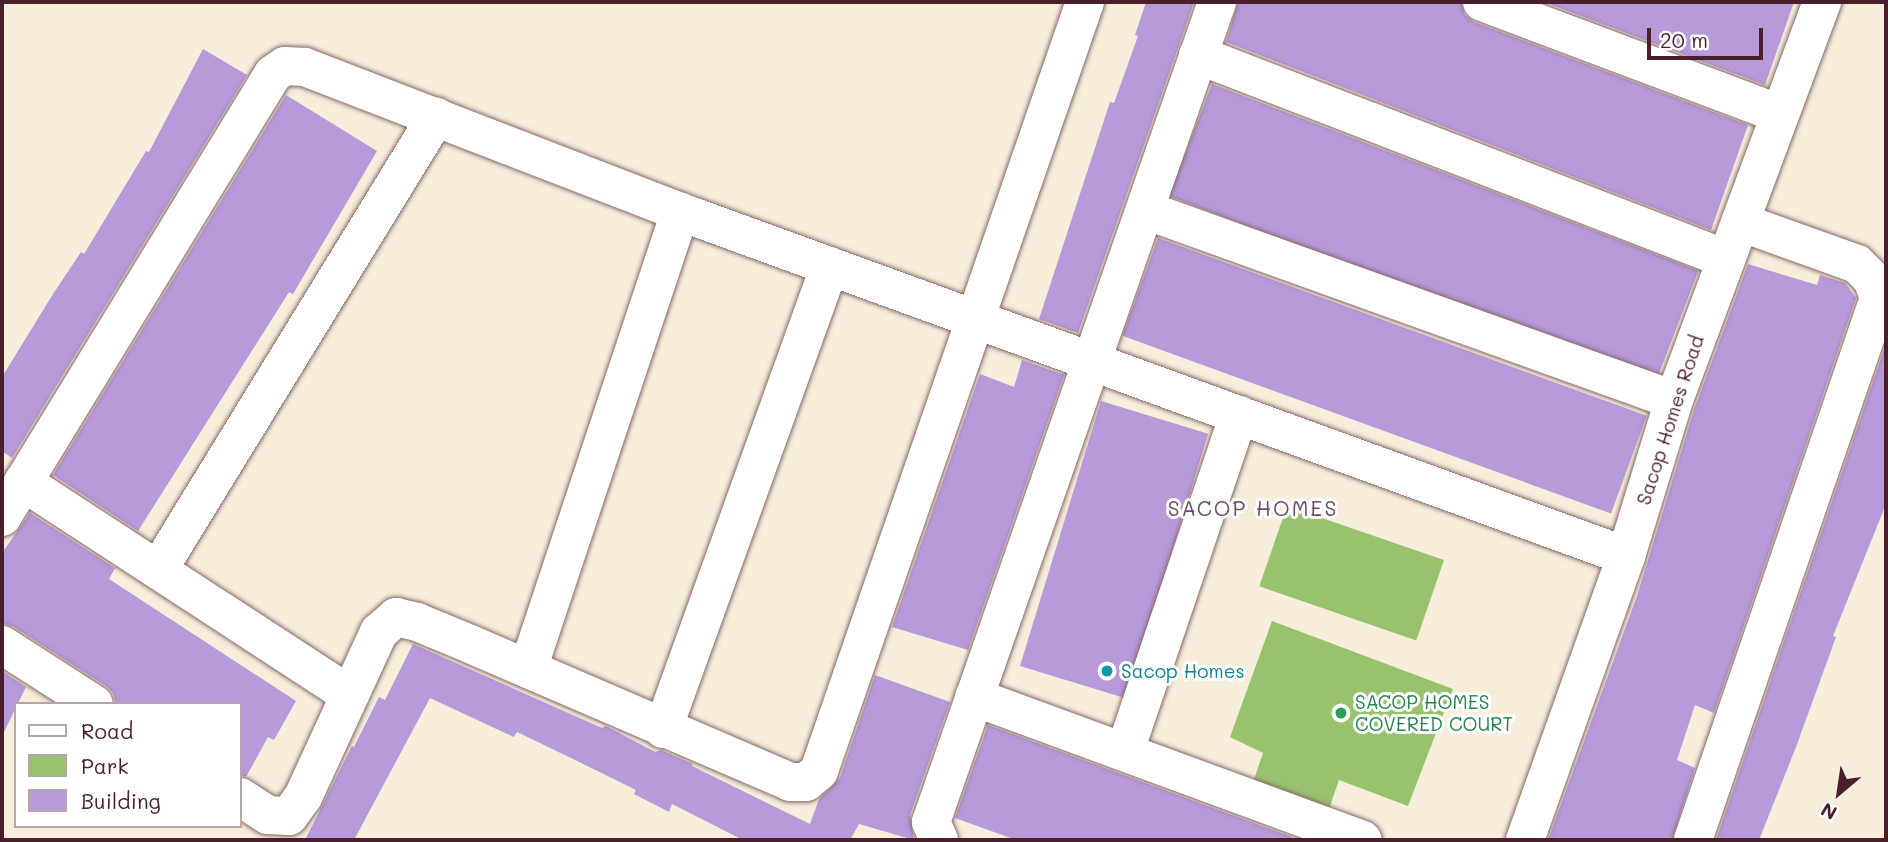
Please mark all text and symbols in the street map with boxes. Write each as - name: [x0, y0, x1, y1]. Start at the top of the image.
- scale bar: [1650, 14, 1766, 58]
- text: 20 m: [1660, 26, 1708, 53]
- street label: Sacop Homes Road: [1632, 332, 1708, 508]
- district label: SACOP HOMES: [1169, 495, 1337, 521]
- place label: Sacop Homes: [1121, 660, 1245, 682]
- marker: Sacop Homes: [1099, 663, 1115, 679]
- place label: SACOP HOMES COVERED COURT: [1355, 691, 1513, 735]
- legend: [14, 702, 242, 828]
- marker: SACOP HOMES COVERED COURT: [1333, 705, 1349, 721]
- text: Road: [81, 717, 133, 744]
- text: Park: [81, 752, 129, 779]
- north arrow: [1804, 758, 1874, 828]
- text: Building: [81, 787, 161, 814]
- text: N: [1816, 797, 1841, 826]

